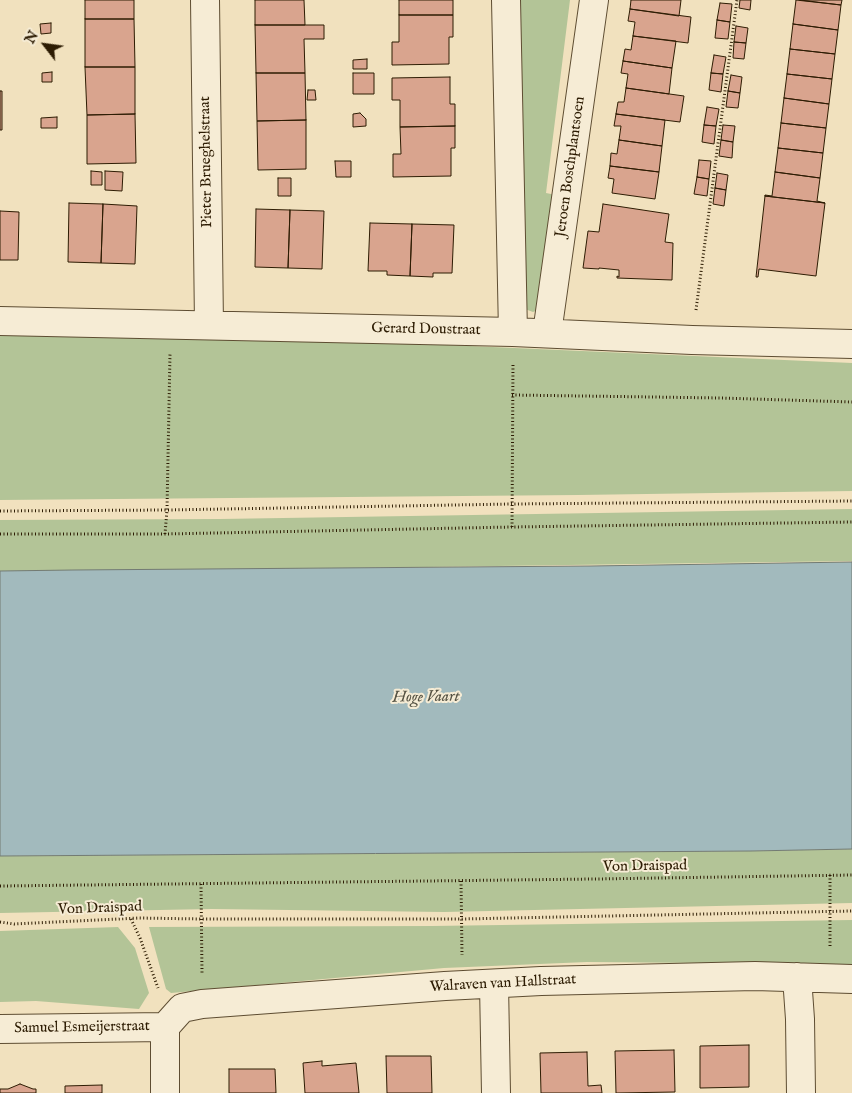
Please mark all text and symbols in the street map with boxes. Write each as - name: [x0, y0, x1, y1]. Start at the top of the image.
- north arrow: [20, 20, 70, 70]
- text: N: [21, 28, 43, 47]
- street label: Jeroen Boschplantsoen: [552, 95, 590, 239]
- street label: Pieter Brueghelstraat: [197, 96, 217, 228]
- street label: Gerard Doustraat: [371, 320, 481, 340]
- water label: Hoge Vaart: [392, 688, 460, 708]
- street label: Von Draispad: [603, 857, 687, 877]
- street label: Von Draispad: [58, 899, 142, 919]
- street label: Walraven van Hallstraat: [429, 971, 577, 997]
- street label: Samuel Esmeijerstraat: [14, 1018, 150, 1038]

